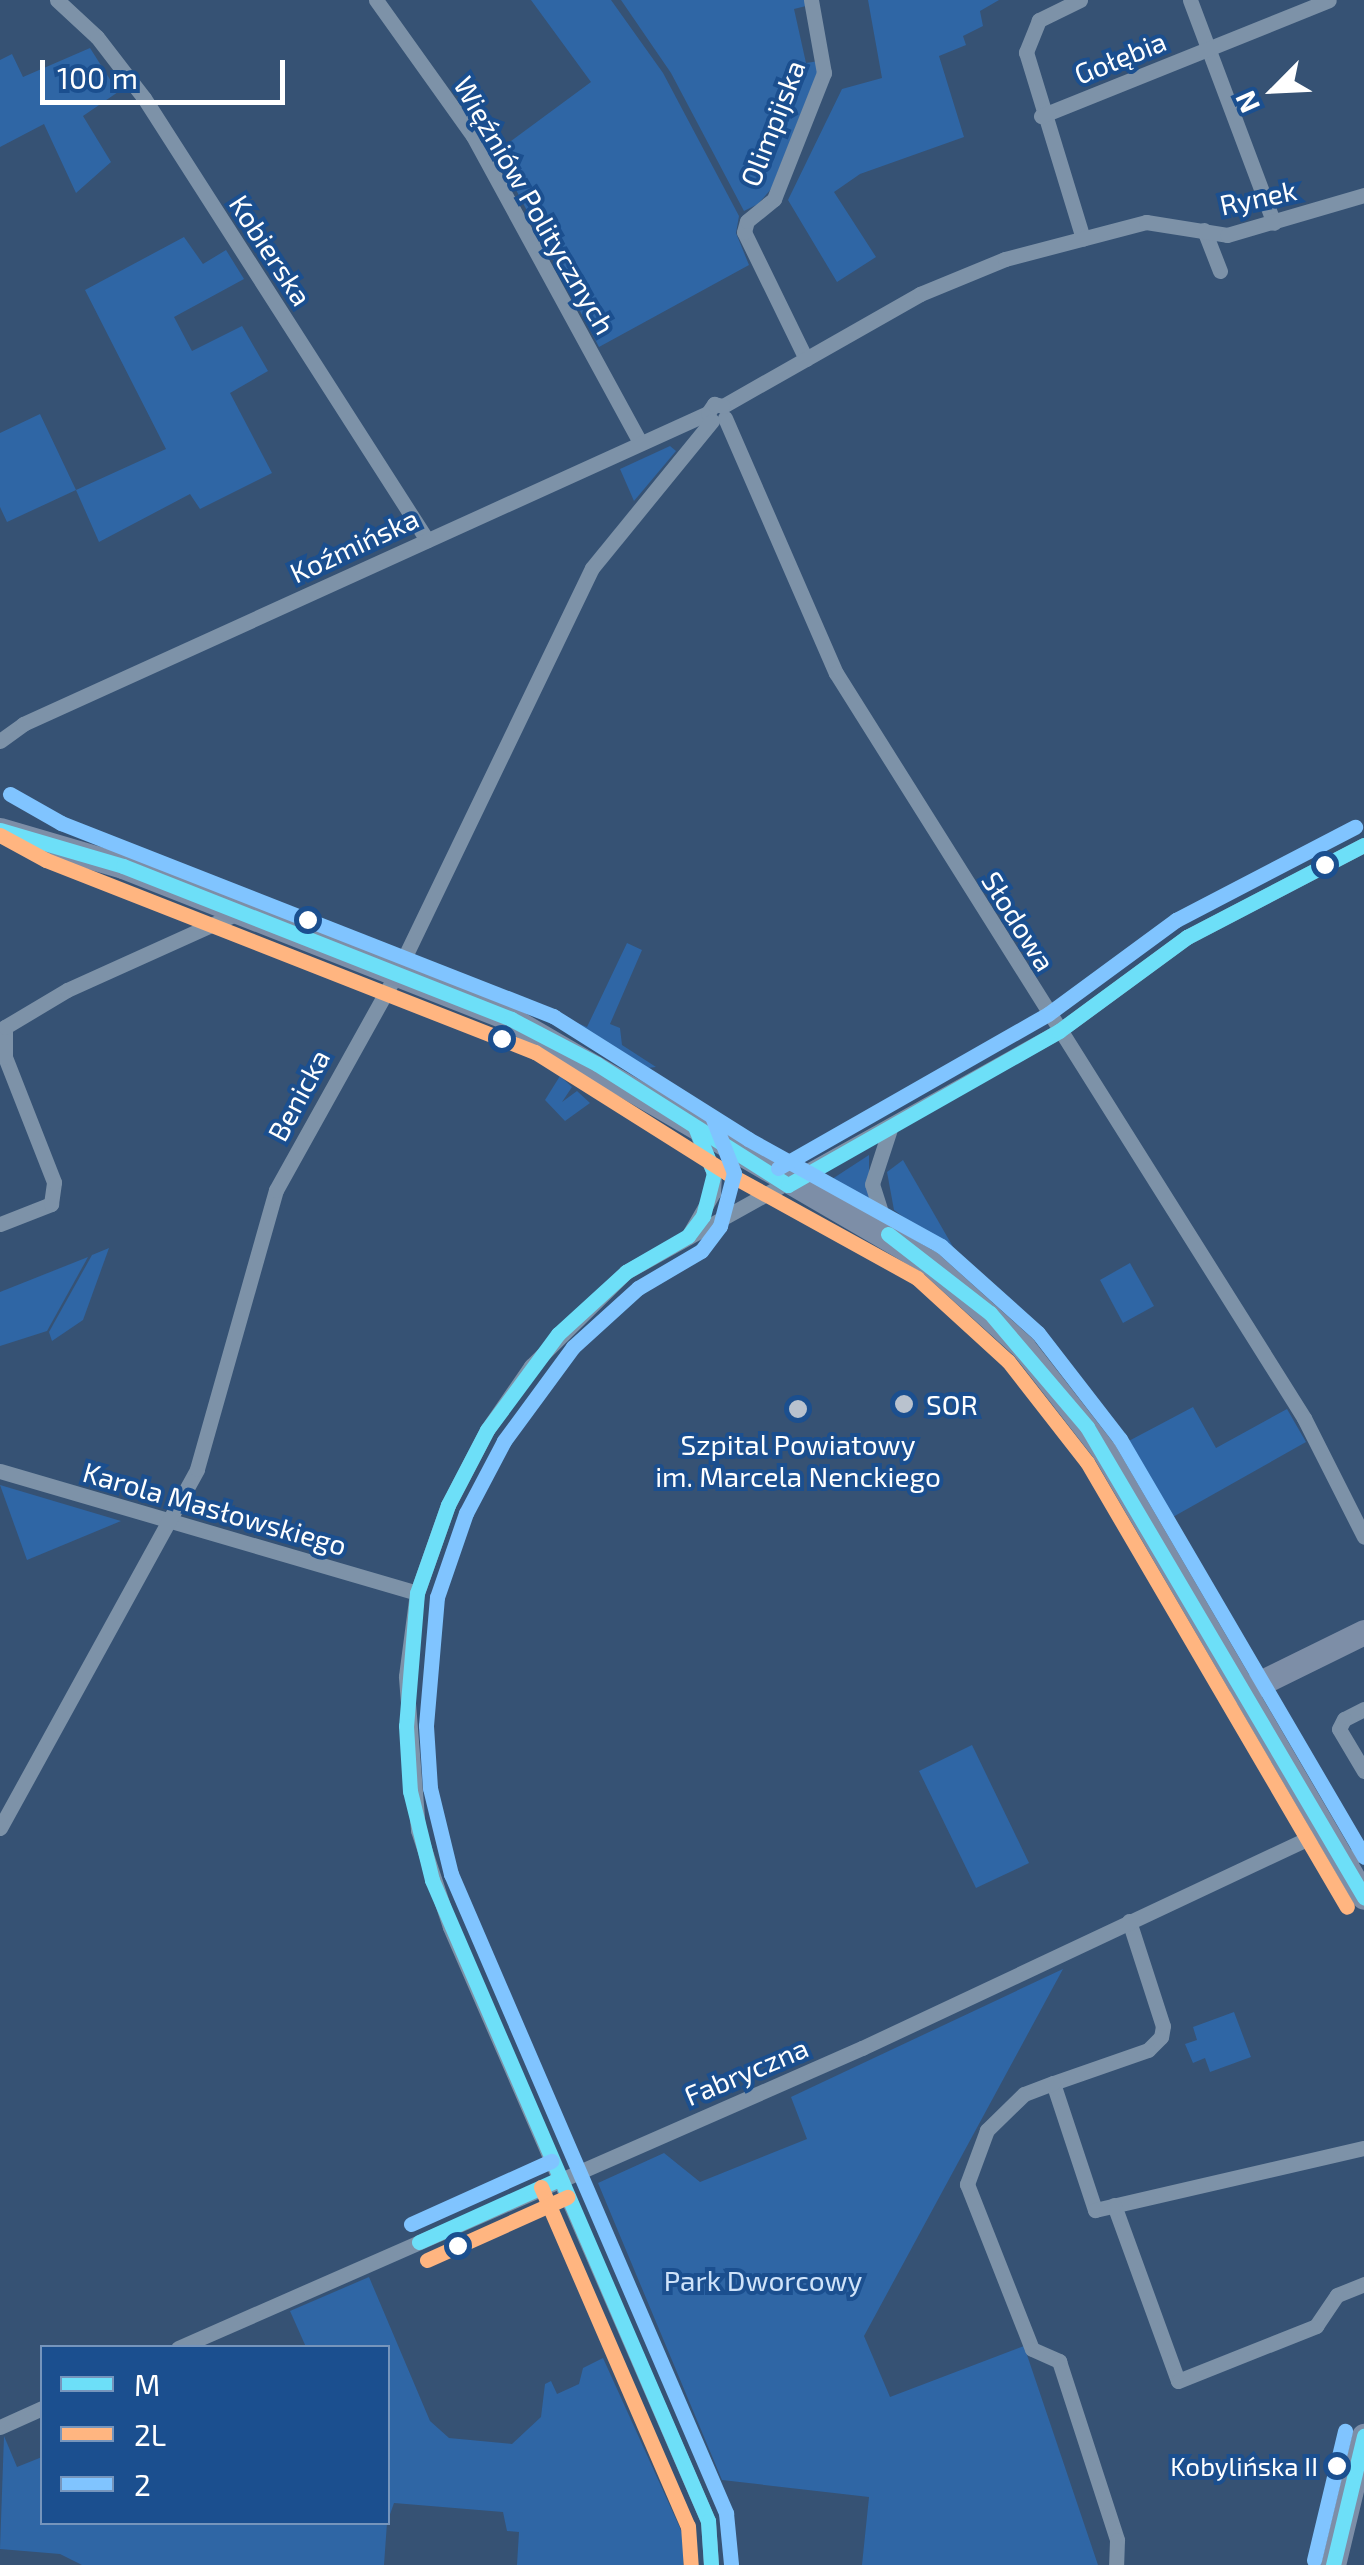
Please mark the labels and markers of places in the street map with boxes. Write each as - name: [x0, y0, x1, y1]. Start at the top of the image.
- unlabelled marker: [1315, 855, 1335, 875]
- unlabelled marker: [298, 910, 318, 930]
- unlabelled marker: [492, 1029, 512, 1049]
- place label: SOR: [926, 1387, 978, 1421]
- marker: SOR: [891, 1391, 917, 1417]
- marker: Szpital Powiatowy im. Marcela Nenckiego: [785, 1396, 811, 1422]
- place label: Szpital Powiatowy im. Marcela Nenckiego: [655, 1427, 941, 1493]
- unlabelled marker: [448, 2236, 468, 2256]
- place label: Kobylińska II: [1170, 2450, 1318, 2482]
- marker: Kobylińska II: [1327, 2456, 1347, 2476]

